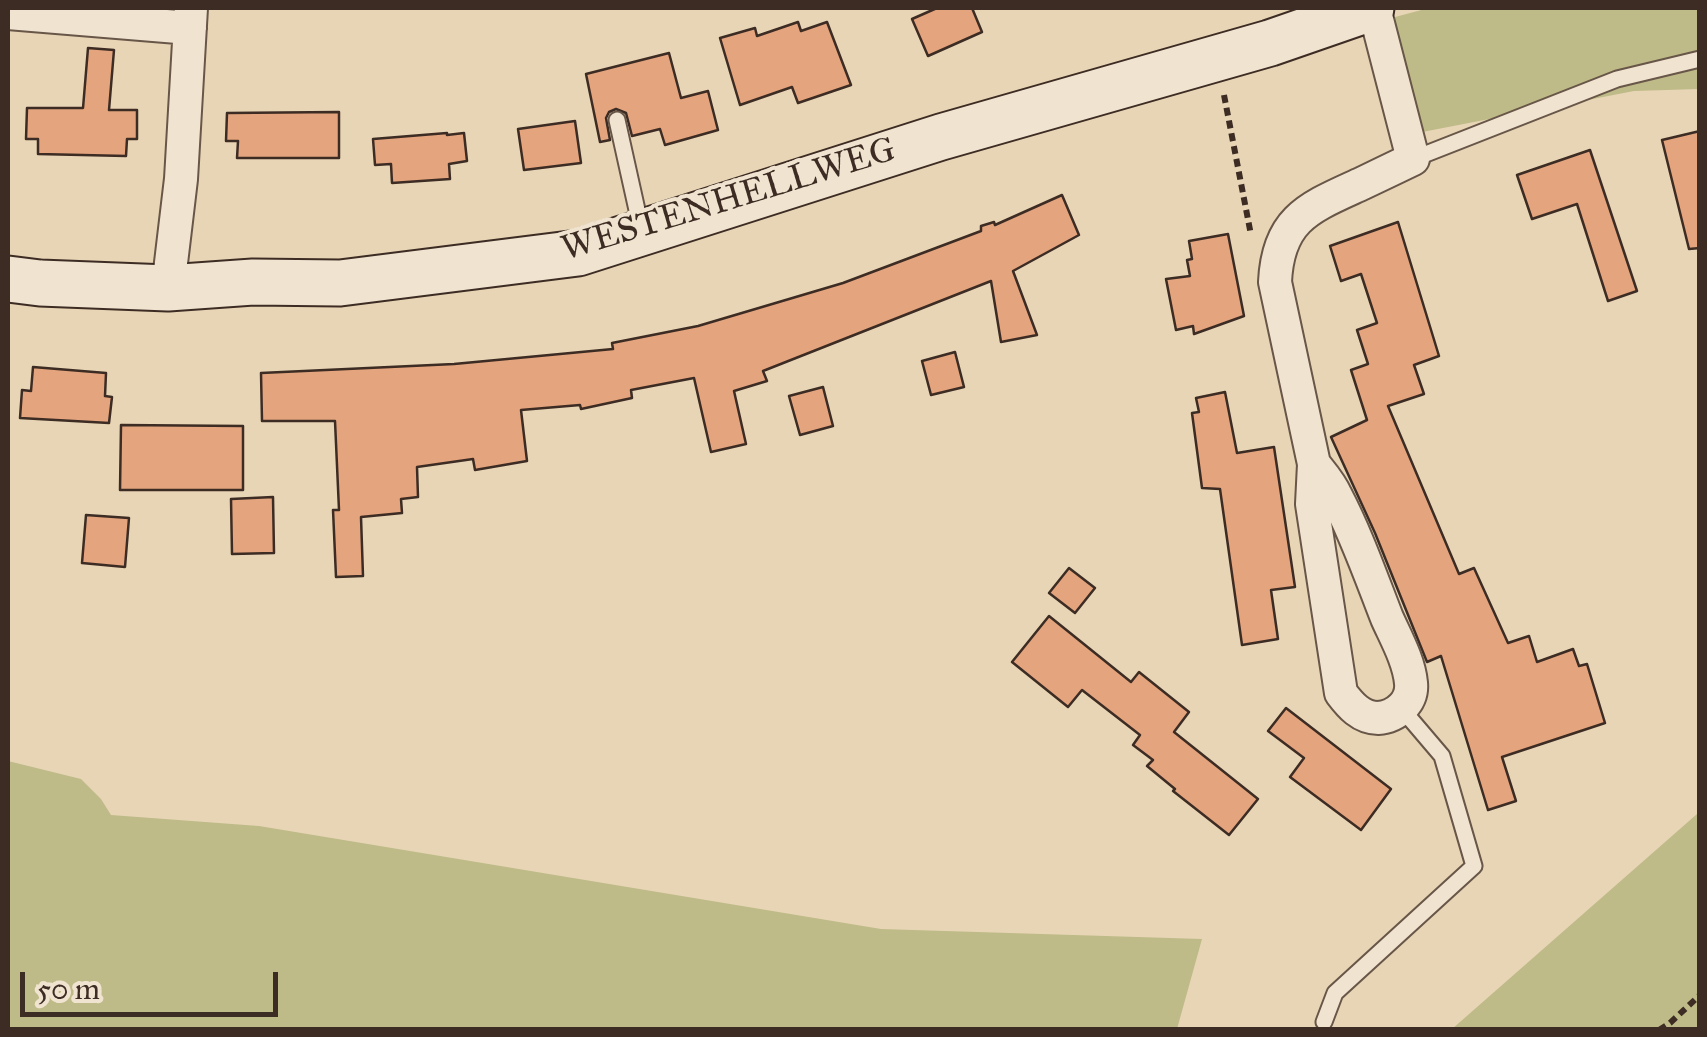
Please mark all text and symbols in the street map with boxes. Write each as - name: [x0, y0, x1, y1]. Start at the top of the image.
- street label: WESTENHELLWEG: [557, 130, 901, 272]
- scale bar: [25, 952, 282, 1014]
- text: 50 m: [37, 971, 100, 1007]

